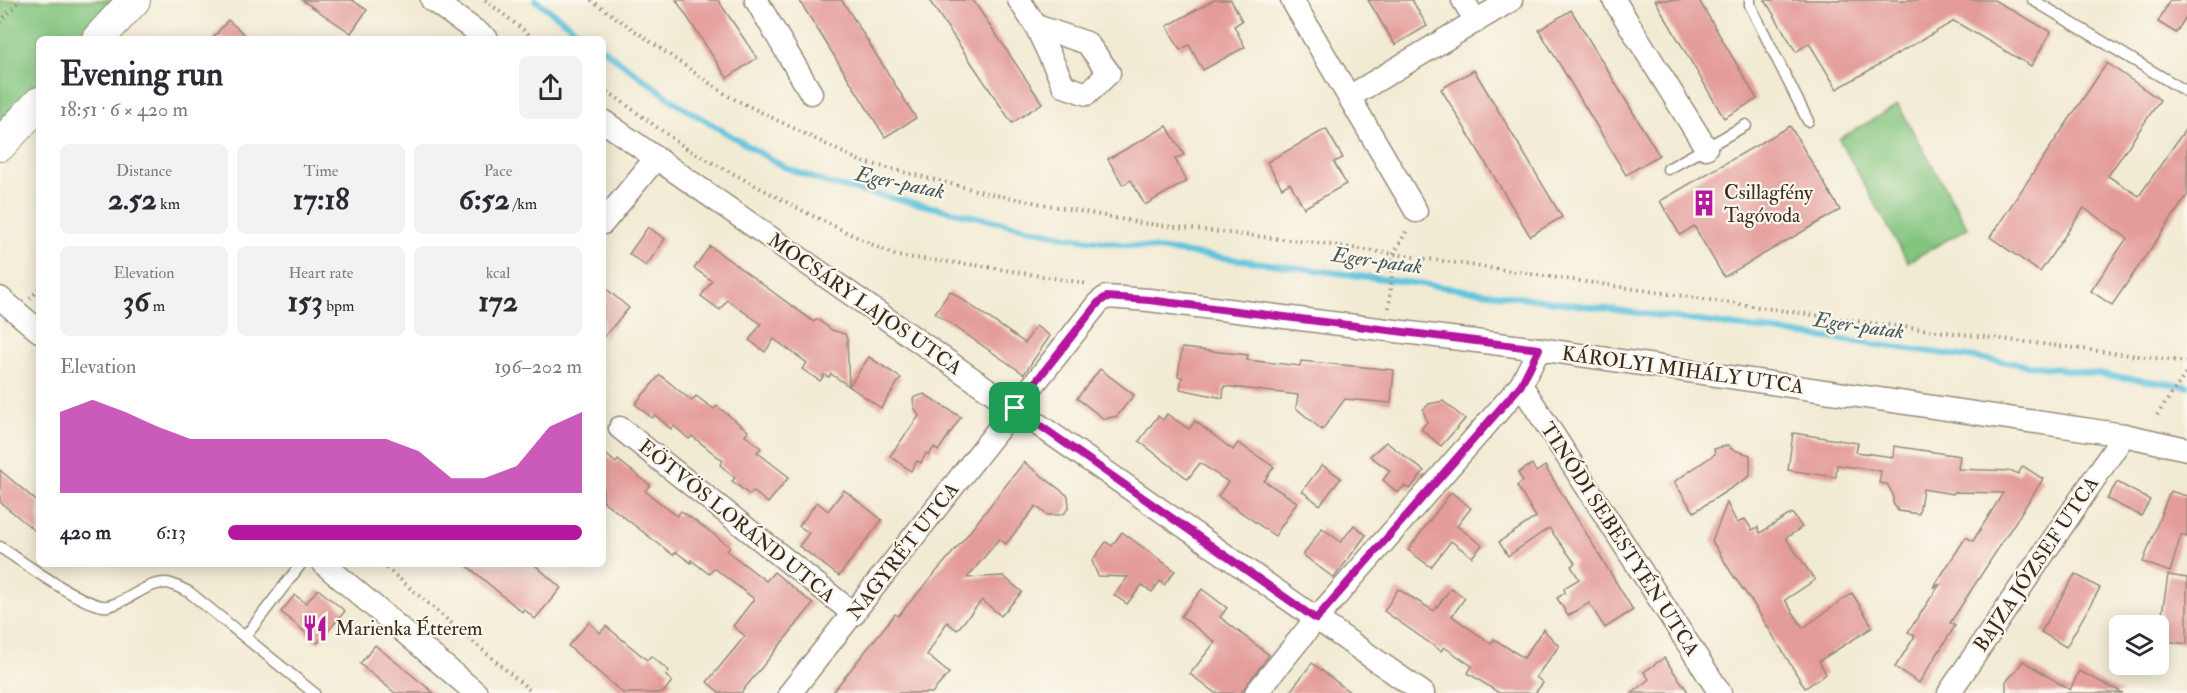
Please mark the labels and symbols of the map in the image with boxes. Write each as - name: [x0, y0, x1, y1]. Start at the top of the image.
- water label: Eger-patak: [851, 160, 947, 206]
- place label: Csillagfény Tagóvoda: [1724, 180, 1814, 228]
- building icon: Csillagfény Tagóvoda: [1689, 188, 1719, 218]
- street label: MOCSÁRY LAJOS UTCA: [763, 227, 968, 381]
- water label: Eger-patak: [1328, 241, 1424, 281]
- water label: Eger-patak: [1810, 306, 1906, 346]
- street label: KÁROLYI MIHÁLY UTCA: [1560, 340, 1806, 399]
- pin: [989, 382, 1040, 433]
- street label: TINÓDI SEBESTYÉN UTCA: [1535, 417, 1706, 661]
- street label: EÖTVÖS LORÁND UTCA: [634, 433, 841, 608]
- street label: BAJZA JÓZSEF UTCA: [1967, 471, 2104, 656]
- street label: NAGYRÉT UTCA: [841, 477, 965, 625]
- restaurant icon: Marienka Étterem: [300, 613, 330, 643]
- place label: Marienka Étterem: [335, 615, 483, 641]

